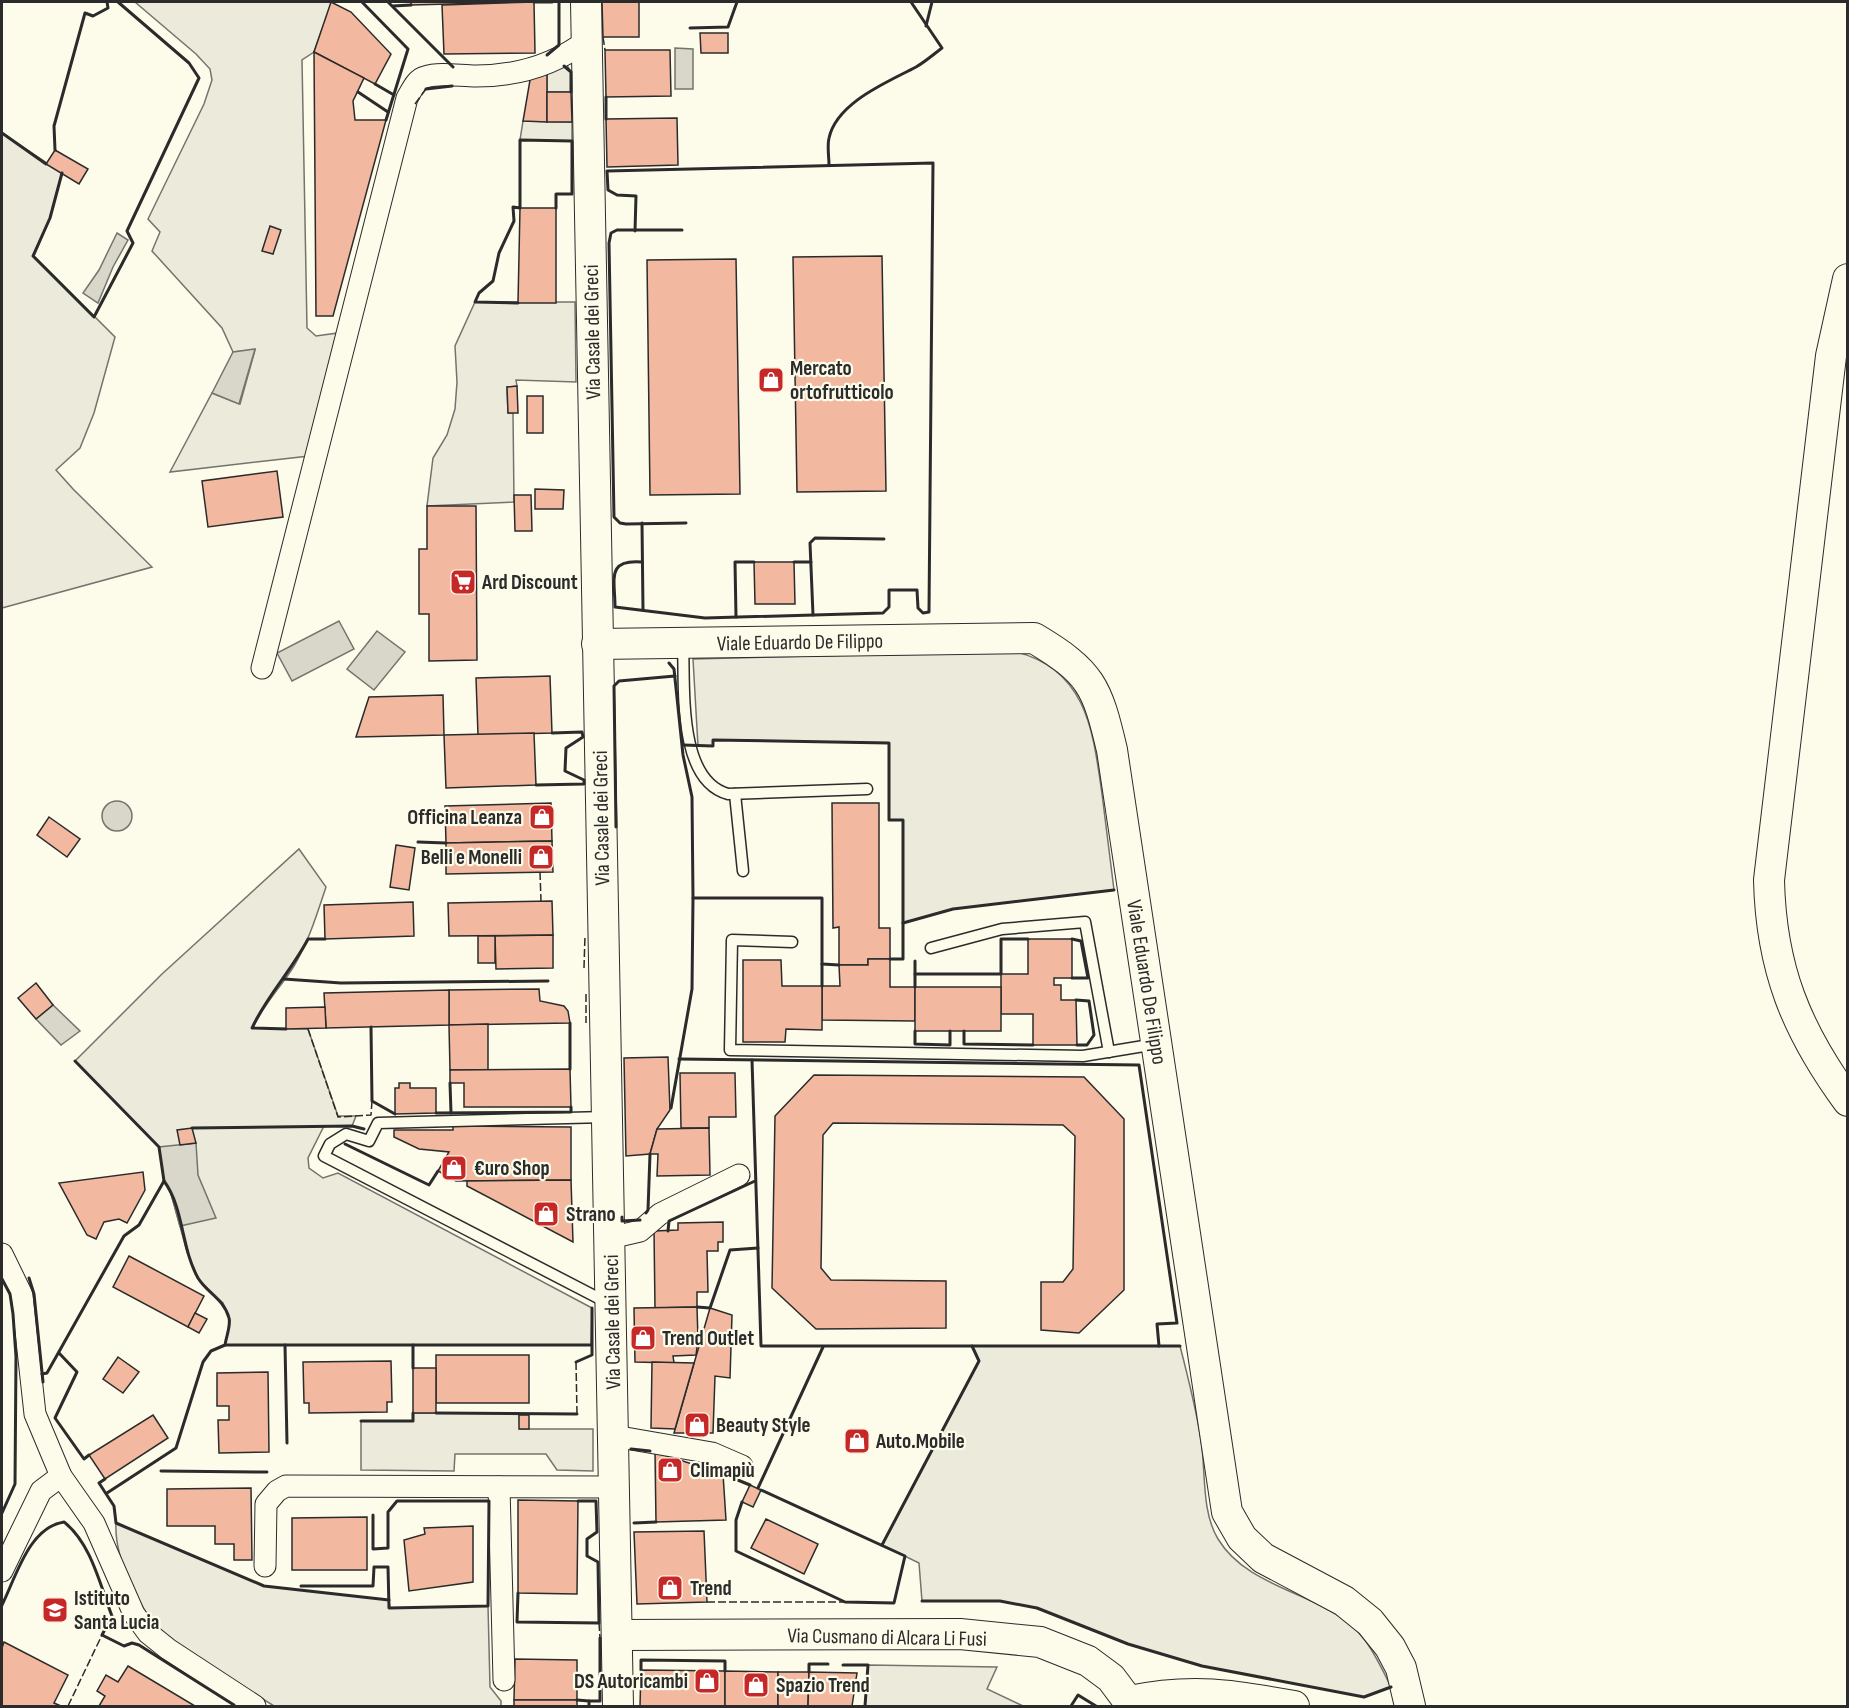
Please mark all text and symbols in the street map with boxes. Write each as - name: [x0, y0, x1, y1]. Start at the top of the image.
- street label: Via Casale dei Greci: [579, 264, 606, 400]
- place label: Mercato ortofrutticolo: [790, 356, 894, 405]
- shop icon: Mercato ortofrutticolo: [756, 365, 786, 395]
- supermarket icon: Ard Discount: [448, 567, 478, 597]
- place label: Ard Discount: [481, 570, 578, 595]
- street label: Viale Eduardo De Filippo: [717, 629, 883, 656]
- street label: Via Casale dei Greci: [588, 750, 615, 886]
- shop icon: Officina Leanza: [527, 802, 557, 832]
- place label: Officina Leanza: [407, 805, 522, 830]
- shop icon: Belli e Monelli: [526, 842, 556, 872]
- place label: Belli e Monelli: [421, 845, 522, 870]
- street label: Viale Eduardo De Filippo: [1121, 898, 1172, 1066]
- shop icon: €uro Shop: [439, 1153, 469, 1183]
- place label: €uro Shop: [474, 1156, 550, 1181]
- shop icon: Strano: [531, 1199, 561, 1229]
- place label: Strano: [566, 1202, 616, 1227]
- street label: Via Casale dei Greci: [599, 1254, 626, 1390]
- shop icon: Trend Outlet: [628, 1323, 658, 1353]
- place label: Trend Outlet: [662, 1326, 754, 1351]
- shop icon: Beauty Style: [682, 1410, 712, 1440]
- place label: Beauty Style: [716, 1413, 810, 1438]
- shop icon: Auto.Mobile: [842, 1426, 872, 1456]
- place label: Auto.Mobile: [875, 1429, 965, 1454]
- shop icon: Climapiù: [655, 1455, 685, 1485]
- place label: Climapiù: [690, 1458, 755, 1483]
- shop icon: Trend: [655, 1573, 685, 1603]
- place label: Trend: [690, 1576, 732, 1601]
- place label: Istituto Santa Lucia: [74, 1586, 159, 1635]
- school or university icon: Istituto Santa Lucia: [40, 1595, 70, 1625]
- street label: Via Cusmano di Alcara Li Fusi: [787, 1623, 987, 1652]
- shop icon: DS Autoricambi: [692, 1666, 722, 1696]
- place label: DS Autoricambi: [574, 1669, 688, 1694]
- shop icon: Spazio Trend: [741, 1670, 771, 1700]
- place label: Spazio Trend: [776, 1673, 870, 1698]

